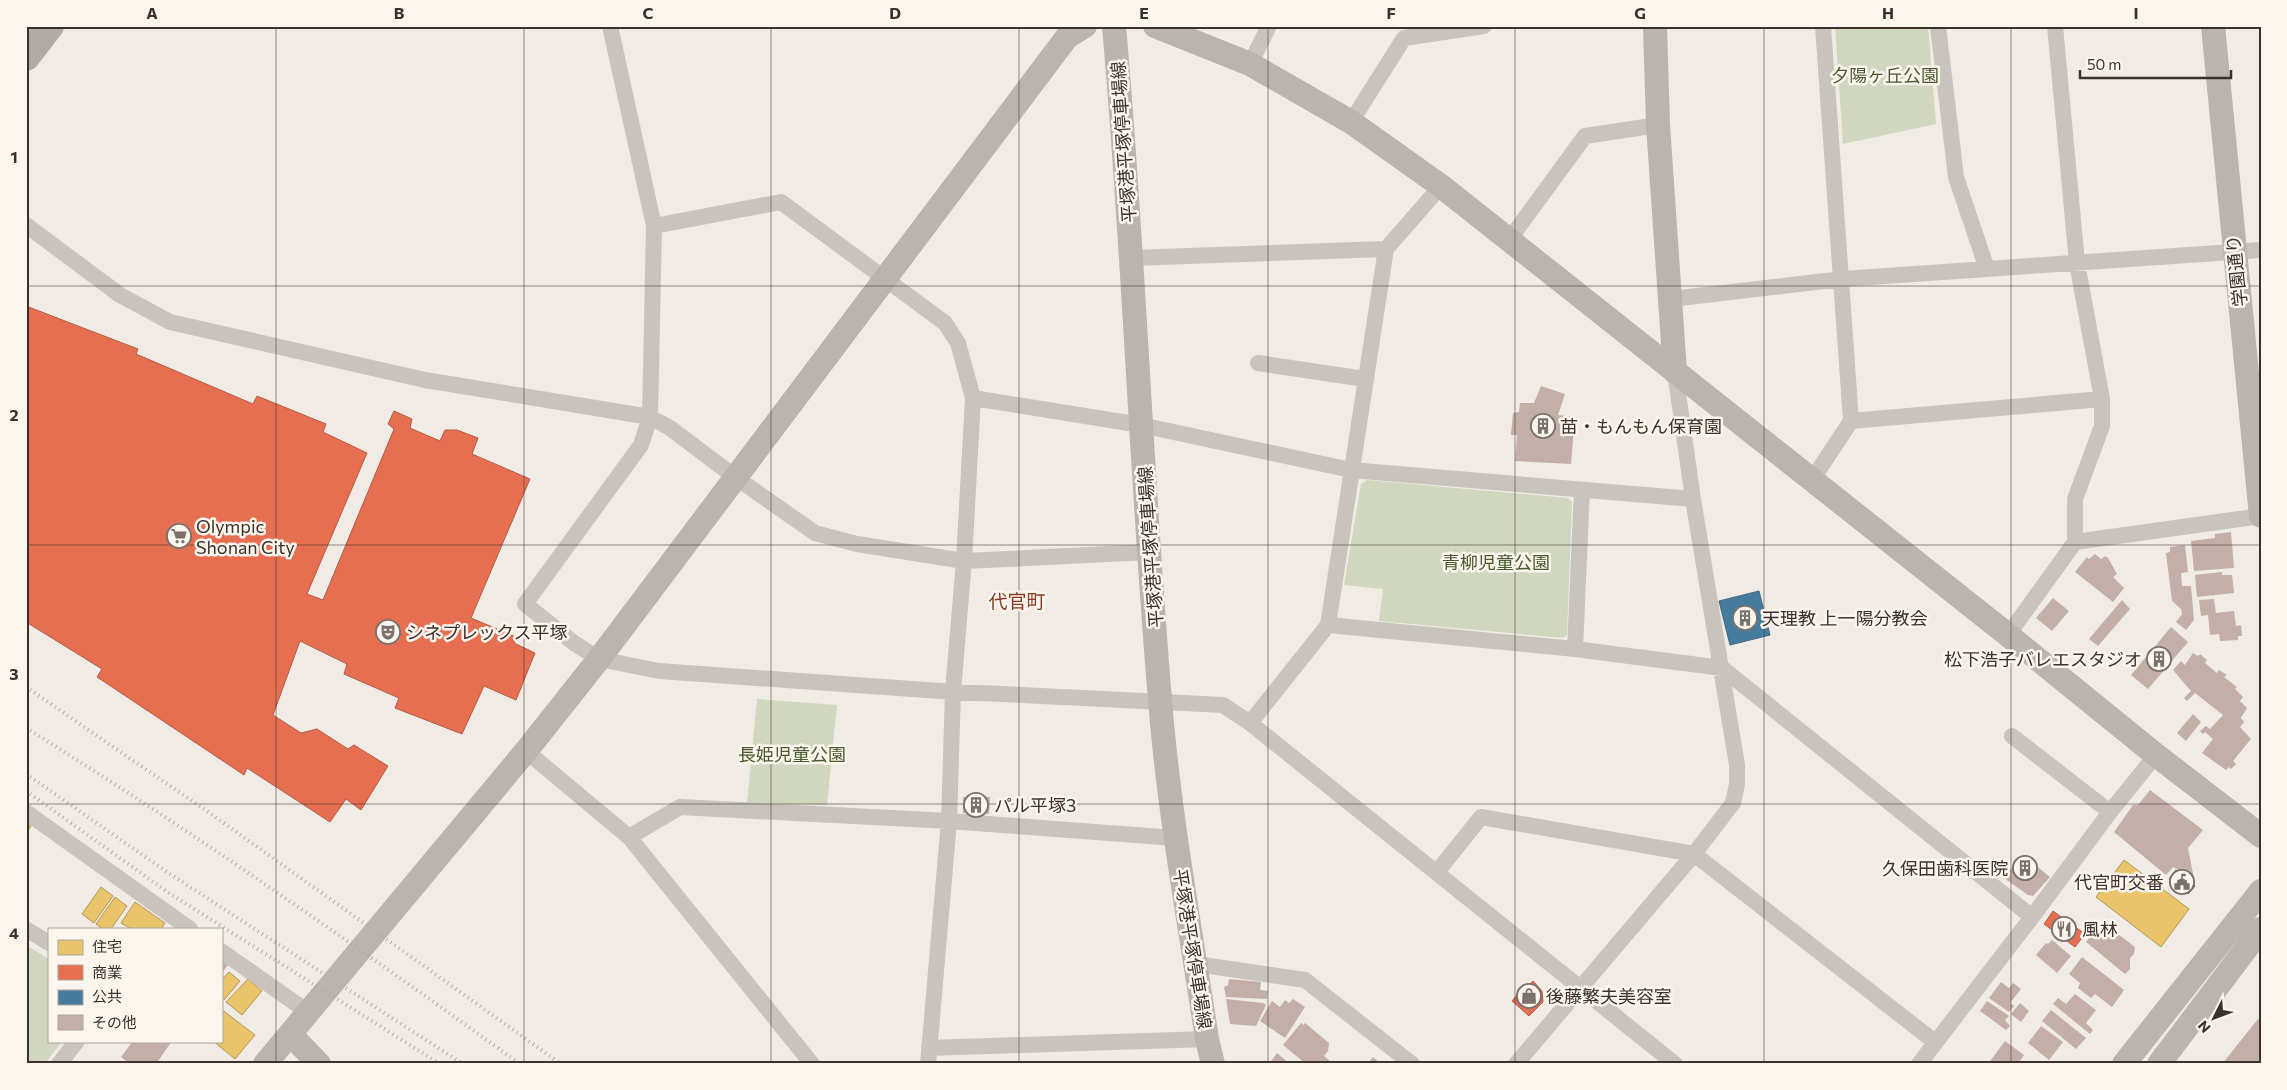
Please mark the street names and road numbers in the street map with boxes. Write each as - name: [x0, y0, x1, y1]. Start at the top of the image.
- street label: 平塚港平塚停車場線: [1106, 60, 1140, 224]
- street label: 学園通り: [2221, 234, 2251, 308]
- street label: 平塚港平塚停車場線: [1133, 465, 1167, 629]
- street label: 平塚港平塚停車場線: [1169, 867, 1217, 1031]

